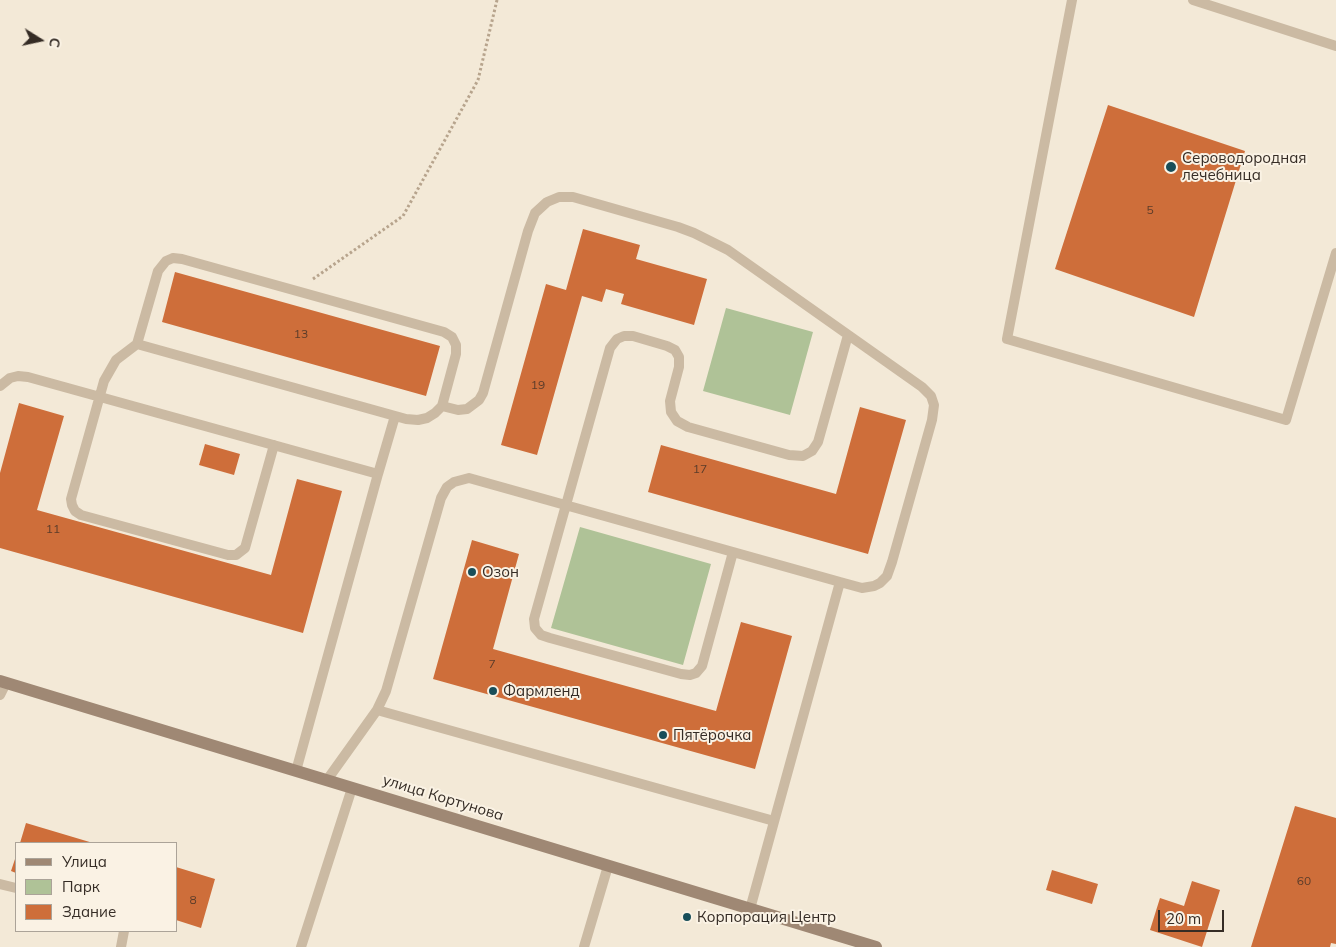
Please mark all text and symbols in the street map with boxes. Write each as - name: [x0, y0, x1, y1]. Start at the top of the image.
- north arrow: [15, 15, 65, 65]
- text: С: [45, 36, 64, 49]
- place label: Сероводородная лечебница: [1182, 149, 1307, 184]
- marker: Сероводородная лечебница: [1164, 160, 1178, 174]
- house number: 5: [1146, 203, 1154, 217]
- house number: 13: [294, 327, 308, 341]
- house number: 19: [531, 378, 545, 392]
- house number: 17: [693, 462, 707, 476]
- house number: 11: [46, 522, 60, 536]
- place label: Озон: [482, 563, 519, 581]
- marker: Озон: [466, 566, 478, 578]
- house number: 7: [488, 657, 496, 671]
- place label: Фармленд: [503, 682, 580, 700]
- marker: Фармленд: [487, 685, 499, 697]
- place label: Пятёрочка: [673, 726, 751, 744]
- marker: Пятёрочка: [657, 729, 669, 741]
- street label: улица Кортунова: [380, 771, 506, 825]
- legend: [15, 842, 178, 932]
- text: Улица: [62, 852, 107, 871]
- house number: 60: [1297, 874, 1311, 888]
- text: Парк: [62, 877, 100, 896]
- house number: 8: [189, 893, 197, 907]
- scale bar: [1161, 900, 1227, 932]
- text: Здание: [62, 902, 116, 921]
- place label: Корпорация Центр: [697, 908, 836, 926]
- text: 20 m: [1166, 909, 1201, 928]
- marker: Корпорация Центр: [681, 911, 693, 923]

